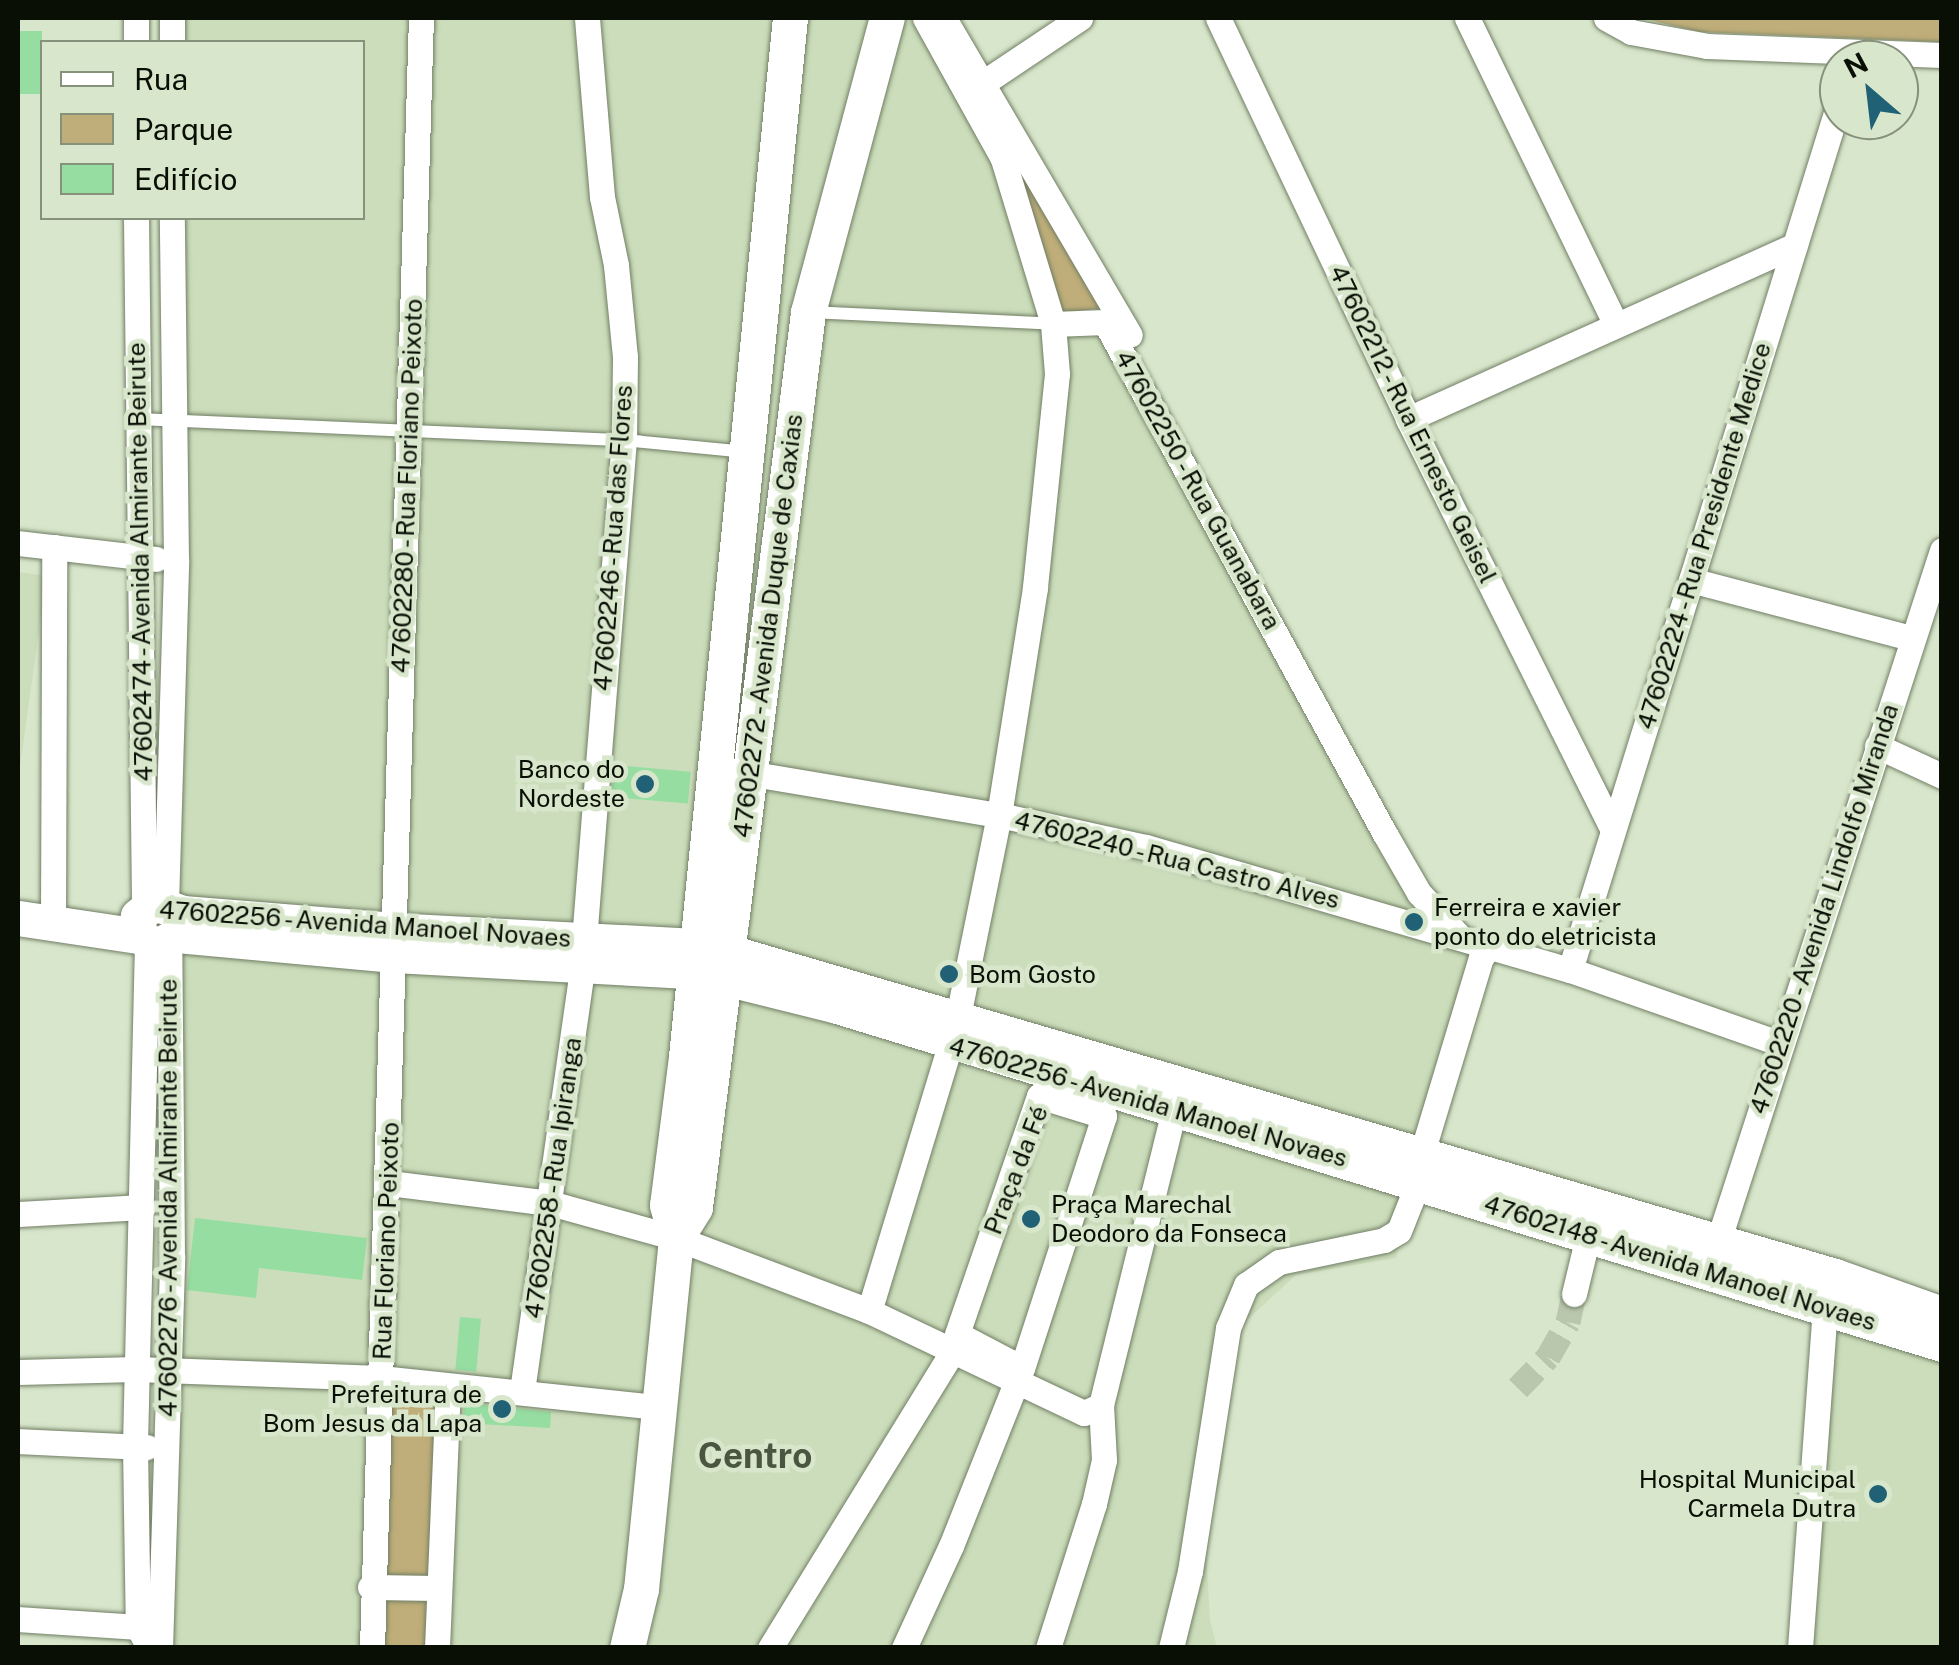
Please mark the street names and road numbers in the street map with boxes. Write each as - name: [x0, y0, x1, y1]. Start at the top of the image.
- street label: 47602212 - Rua Ernesto Geisel: [1321, 257, 1505, 591]
- street label: 47602280 - Rua Floriano Peixoto: [385, 295, 429, 677]
- street label: 47602224 - Rua Presidente Medice: [1630, 336, 1778, 736]
- street label: 47602474 - Avenida Almirante Beirute: [121, 339, 159, 785]
- street label: 47602250 - Rua Guanabara: [1107, 342, 1289, 638]
- street label: 47602246 - Rua das Flores: [587, 380, 639, 696]
- street label: 47602272 - Avenida Duque de Caxias: [727, 409, 809, 843]
- street label: 47602220 - Avenida Lindolfo Miranda: [1742, 697, 1906, 1121]
- street label: 47602240 - Rua Castro Alves: [1008, 804, 1346, 916]
- street label: 47602256 - Avenida Manoel Novaes: [155, 894, 575, 954]
- street label: 47602276 - Avenida Almirante Beirute: [153, 975, 183, 1421]
- street label: 47602256 - Avenida Manoel Novaes: [942, 1030, 1354, 1174]
- street label: 47602258 - Rua Ipiranga: [518, 1032, 588, 1324]
- street label: Praça da Fé: [978, 1101, 1054, 1239]
- street label: Rua Floriano Peixoto: [367, 1121, 405, 1361]
- street label: 47602148 - Avenida Manoel Novaes: [1477, 1188, 1883, 1338]

